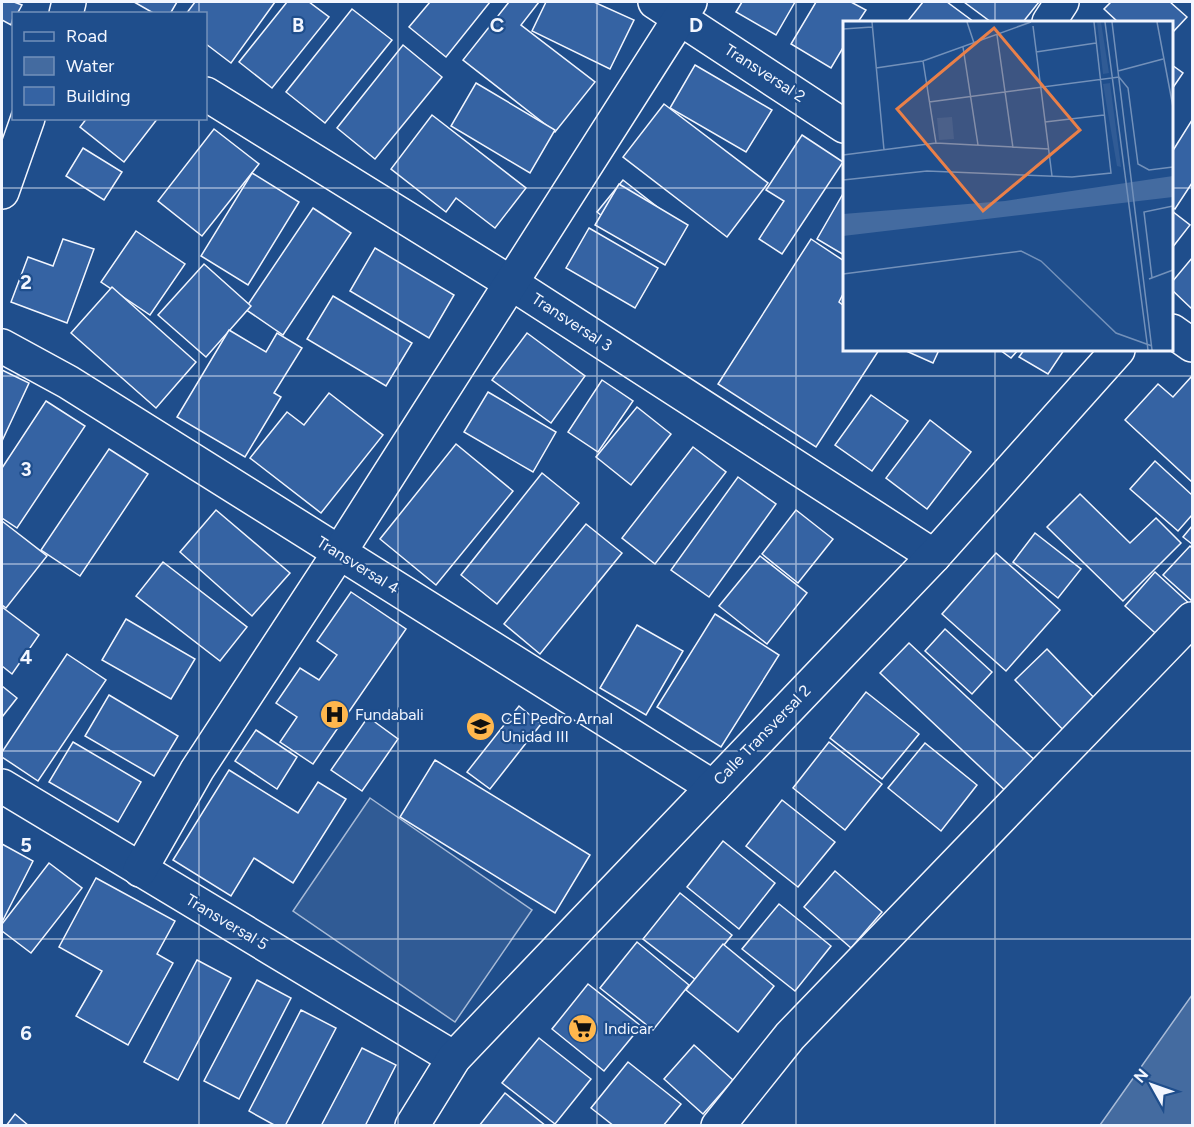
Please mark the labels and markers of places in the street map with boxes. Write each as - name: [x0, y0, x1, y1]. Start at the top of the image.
- hospital icon: Fundabali: [318, 698, 350, 730]
- place label: Fundabali: [355, 705, 424, 724]
- place label: CEI Pedro Arnal Unidad III: [501, 709, 613, 746]
- school or university icon: CEI Pedro Arnal Unidad III: [464, 711, 496, 743]
- supermarket icon: Indicar: [567, 1012, 599, 1044]
- place label: Indicar: [604, 1019, 653, 1038]

